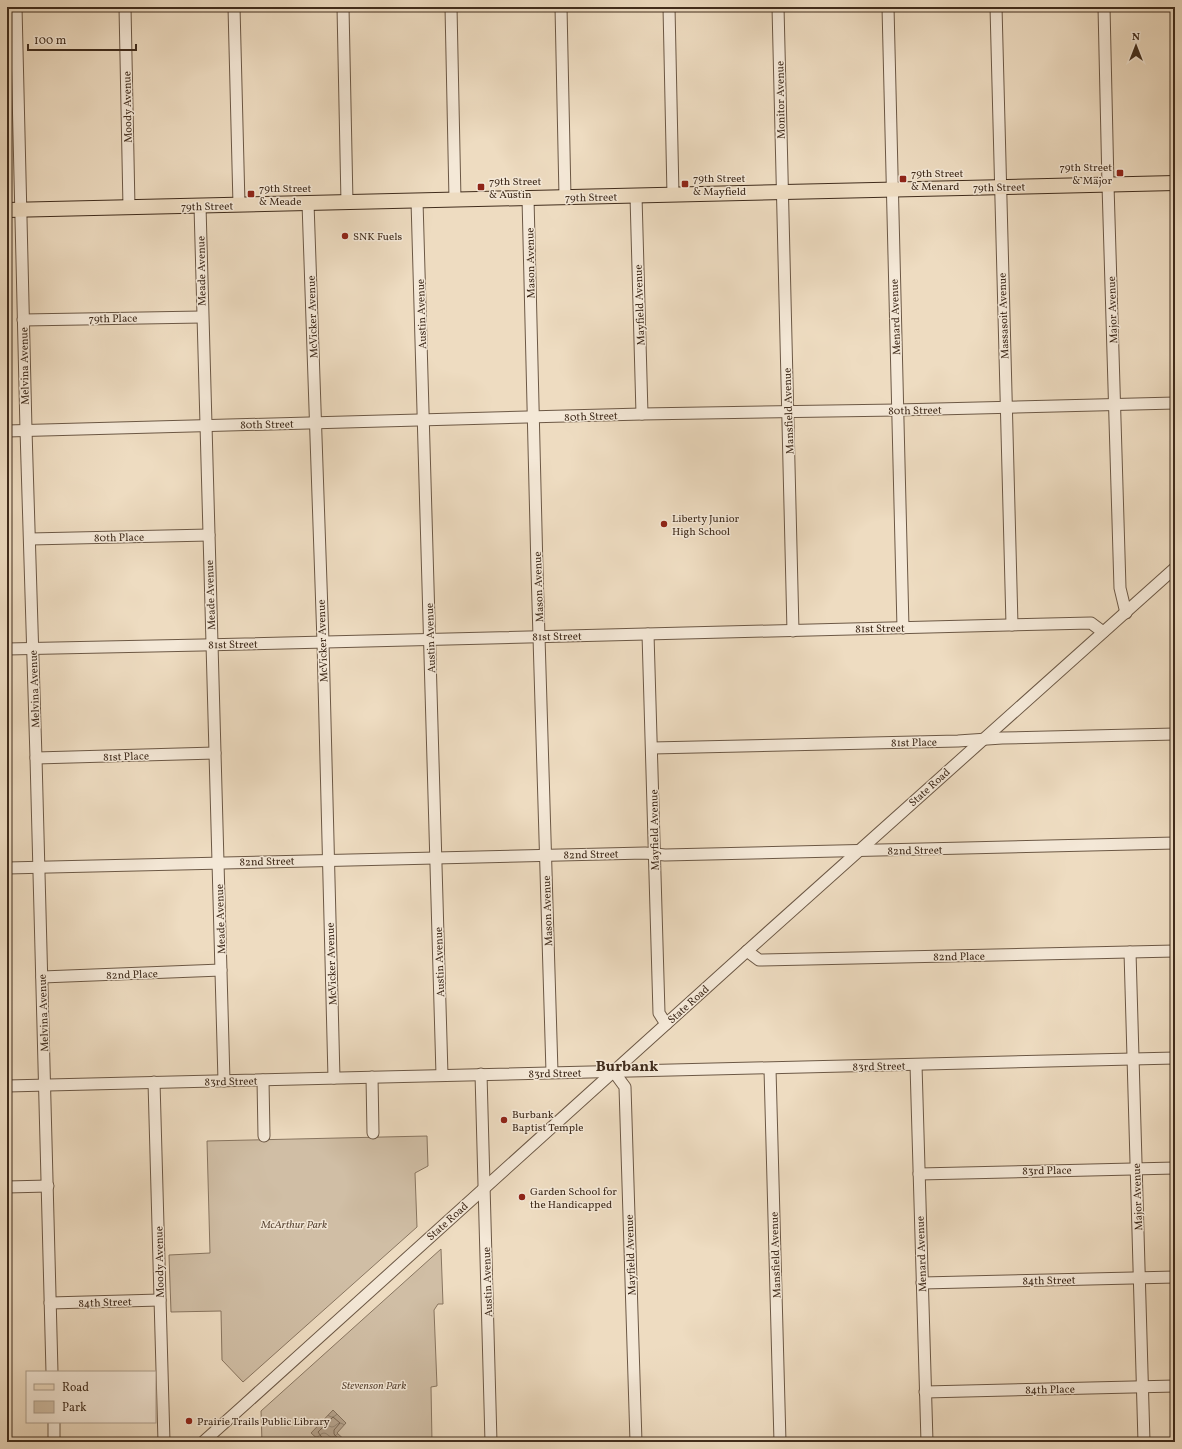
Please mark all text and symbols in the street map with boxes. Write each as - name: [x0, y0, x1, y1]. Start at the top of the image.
- scale bar: [28, 26, 136, 52]
- north arrow: [1116, 26, 1156, 66]
- text: N: [1132, 30, 1140, 45]
- text: 100 m: [34, 33, 67, 49]
- street label: Monitor Avenue: [773, 61, 790, 139]
- street label: Moody Avenue: [120, 71, 137, 143]
- place label: 79th Street & Major: [1060, 161, 1112, 189]
- place label: 79th Street & Menard: [911, 167, 964, 195]
- marker: 79th Street & Major: [1115, 168, 1125, 178]
- place label: 79th Street & Mayfield: [693, 172, 746, 200]
- marker: 79th Street & Menard: [898, 174, 908, 184]
- place label: 79th Street & Austin: [489, 175, 542, 203]
- marker: 79th Street & Mayfield: [680, 179, 690, 189]
- street label: 79th Street: [973, 181, 1025, 196]
- place label: 79th Street & Meade: [259, 182, 312, 210]
- marker: 79th Street & Austin: [476, 182, 486, 192]
- marker: 79th Street & Meade: [246, 189, 256, 199]
- street label: 79th Street: [565, 191, 617, 206]
- street label: 79th Street: [181, 200, 233, 215]
- street label: Mason Avenue: [523, 227, 540, 299]
- place label: SNK Fuels: [353, 230, 402, 245]
- marker: SNK Fuels: [340, 231, 350, 241]
- street label: Meade Avenue: [194, 236, 211, 306]
- street label: Mayfield Avenue: [632, 264, 649, 346]
- street label: Massasoit Avenue: [995, 272, 1014, 359]
- street label: McVicker Avenue: [305, 275, 322, 359]
- street label: Major Avenue: [1105, 276, 1122, 344]
- street label: Austin Avenue: [414, 279, 431, 349]
- street label: Menard Avenue: [888, 279, 905, 355]
- street label: 79th Place: [88, 312, 138, 327]
- street label: Melvina Avenue: [17, 327, 34, 405]
- street label: Mansfield Avenue: [780, 367, 799, 455]
- street label: 80th Street: [888, 404, 942, 419]
- street label: 80th Street: [564, 409, 618, 426]
- street label: 80th Street: [240, 418, 294, 433]
- place label: Liberty Junior High School: [672, 512, 740, 540]
- marker: Liberty Junior High School: [659, 519, 669, 529]
- street label: 80th Place: [94, 531, 144, 546]
- street label: Mason Avenue: [531, 551, 548, 623]
- street label: Meade Avenue: [203, 560, 220, 630]
- street label: McVicker Avenue: [315, 599, 332, 683]
- street label: Austin Avenue: [423, 603, 440, 673]
- street label: 81st Street: [855, 622, 905, 637]
- street label: 81st Street: [532, 630, 582, 645]
- street label: 81st Street: [208, 638, 258, 653]
- street label: Melvina Avenue: [27, 650, 44, 728]
- street label: 81st Place: [891, 736, 937, 751]
- street label: 81st Place: [103, 749, 149, 766]
- street label: State Road: [906, 765, 954, 811]
- street label: Mayfield Avenue: [647, 789, 664, 871]
- street label: 82nd Street: [887, 844, 943, 859]
- street label: 82nd Street: [563, 848, 619, 863]
- street label: 82nd Street: [239, 855, 295, 870]
- street label: Mason Avenue: [540, 875, 557, 947]
- street label: Meade Avenue: [213, 884, 230, 954]
- street label: McVicker Avenue: [324, 922, 341, 1006]
- street label: Austin Avenue: [432, 927, 449, 997]
- street label: 82nd Place: [933, 950, 985, 965]
- street label: 82nd Place: [106, 967, 158, 984]
- street label: Melvina Avenue: [36, 974, 53, 1052]
- street label: State Road: [665, 982, 713, 1028]
- district label: Burbank: [596, 1057, 658, 1078]
- street label: 83rd Street: [852, 1060, 906, 1075]
- street label: 83rd Street: [528, 1067, 582, 1082]
- street label: 83rd Street: [204, 1075, 258, 1090]
- place label: Burbank Baptist Temple: [512, 1108, 584, 1136]
- marker: Burbank Baptist Temple: [499, 1115, 509, 1125]
- street label: Major Avenue: [1130, 1163, 1147, 1231]
- street label: 83rd Place: [1022, 1164, 1072, 1179]
- place label: Garden School for the Handicapped: [530, 1185, 617, 1213]
- marker: Garden School for the Handicapped: [517, 1192, 527, 1202]
- street label: State Road: [424, 1199, 472, 1245]
- street label: Mansfield Avenue: [767, 1211, 786, 1299]
- street label: Mayfield Avenue: [623, 1214, 640, 1296]
- street label: Menard Avenue: [914, 1216, 931, 1292]
- park label: McArthur Park: [260, 1218, 327, 1233]
- street label: Moody Avenue: [152, 1226, 169, 1298]
- street label: Austin Avenue: [480, 1247, 497, 1317]
- street label: 84th Street: [1022, 1274, 1076, 1289]
- street label: 84th Street: [78, 1295, 132, 1312]
- legend: [26, 1371, 156, 1423]
- park label: Stevenson Park: [342, 1379, 406, 1394]
- text: Road: [62, 1380, 89, 1396]
- street label: 84th Place: [1025, 1383, 1075, 1398]
- text: Park: [62, 1400, 87, 1416]
- place label: Prairie Trails Public Library: [197, 1415, 330, 1430]
- marker: Prairie Trails Public Library: [184, 1416, 194, 1426]

